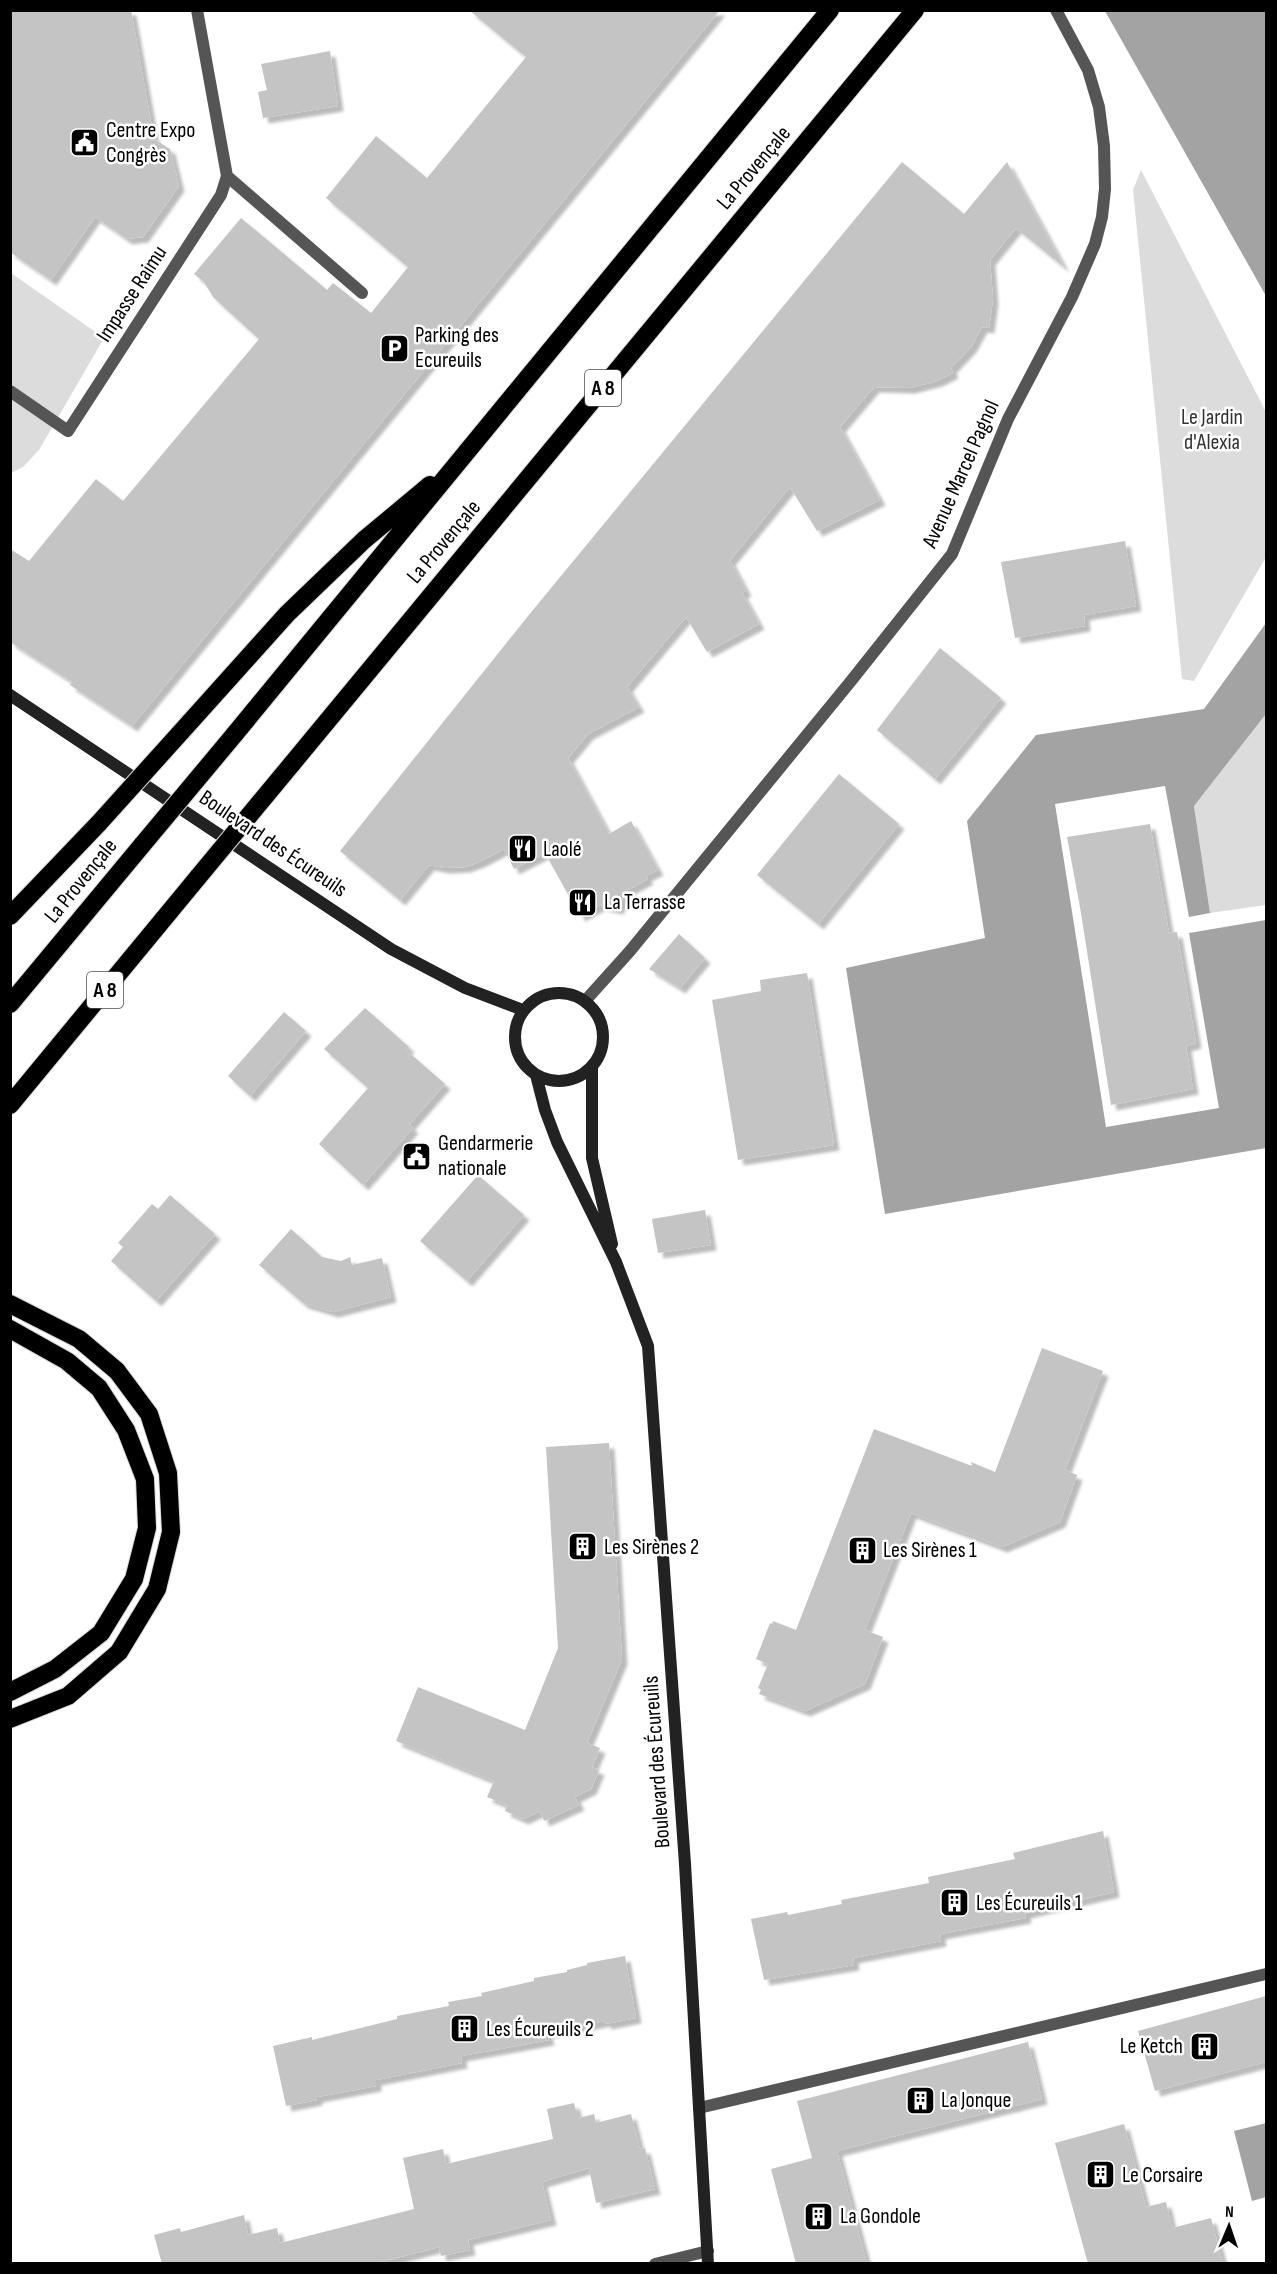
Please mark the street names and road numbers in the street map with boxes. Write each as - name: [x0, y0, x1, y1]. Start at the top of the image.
- street label: La Provençale: [711, 121, 797, 215]
- street label: Impasse Raimu: [91, 241, 173, 347]
- road number: A 8: [585, 370, 621, 406]
- street label: Avenue Marcel Pagnol: [916, 396, 1006, 553]
- street label: La Provençale: [401, 495, 487, 589]
- street label: Boulevard des Écureuils: [194, 785, 352, 904]
- street label: La Provençale: [39, 833, 123, 929]
- road number: A 8: [87, 972, 123, 1008]
- street label: Boulevard des Écureuils: [638, 1675, 676, 1849]

